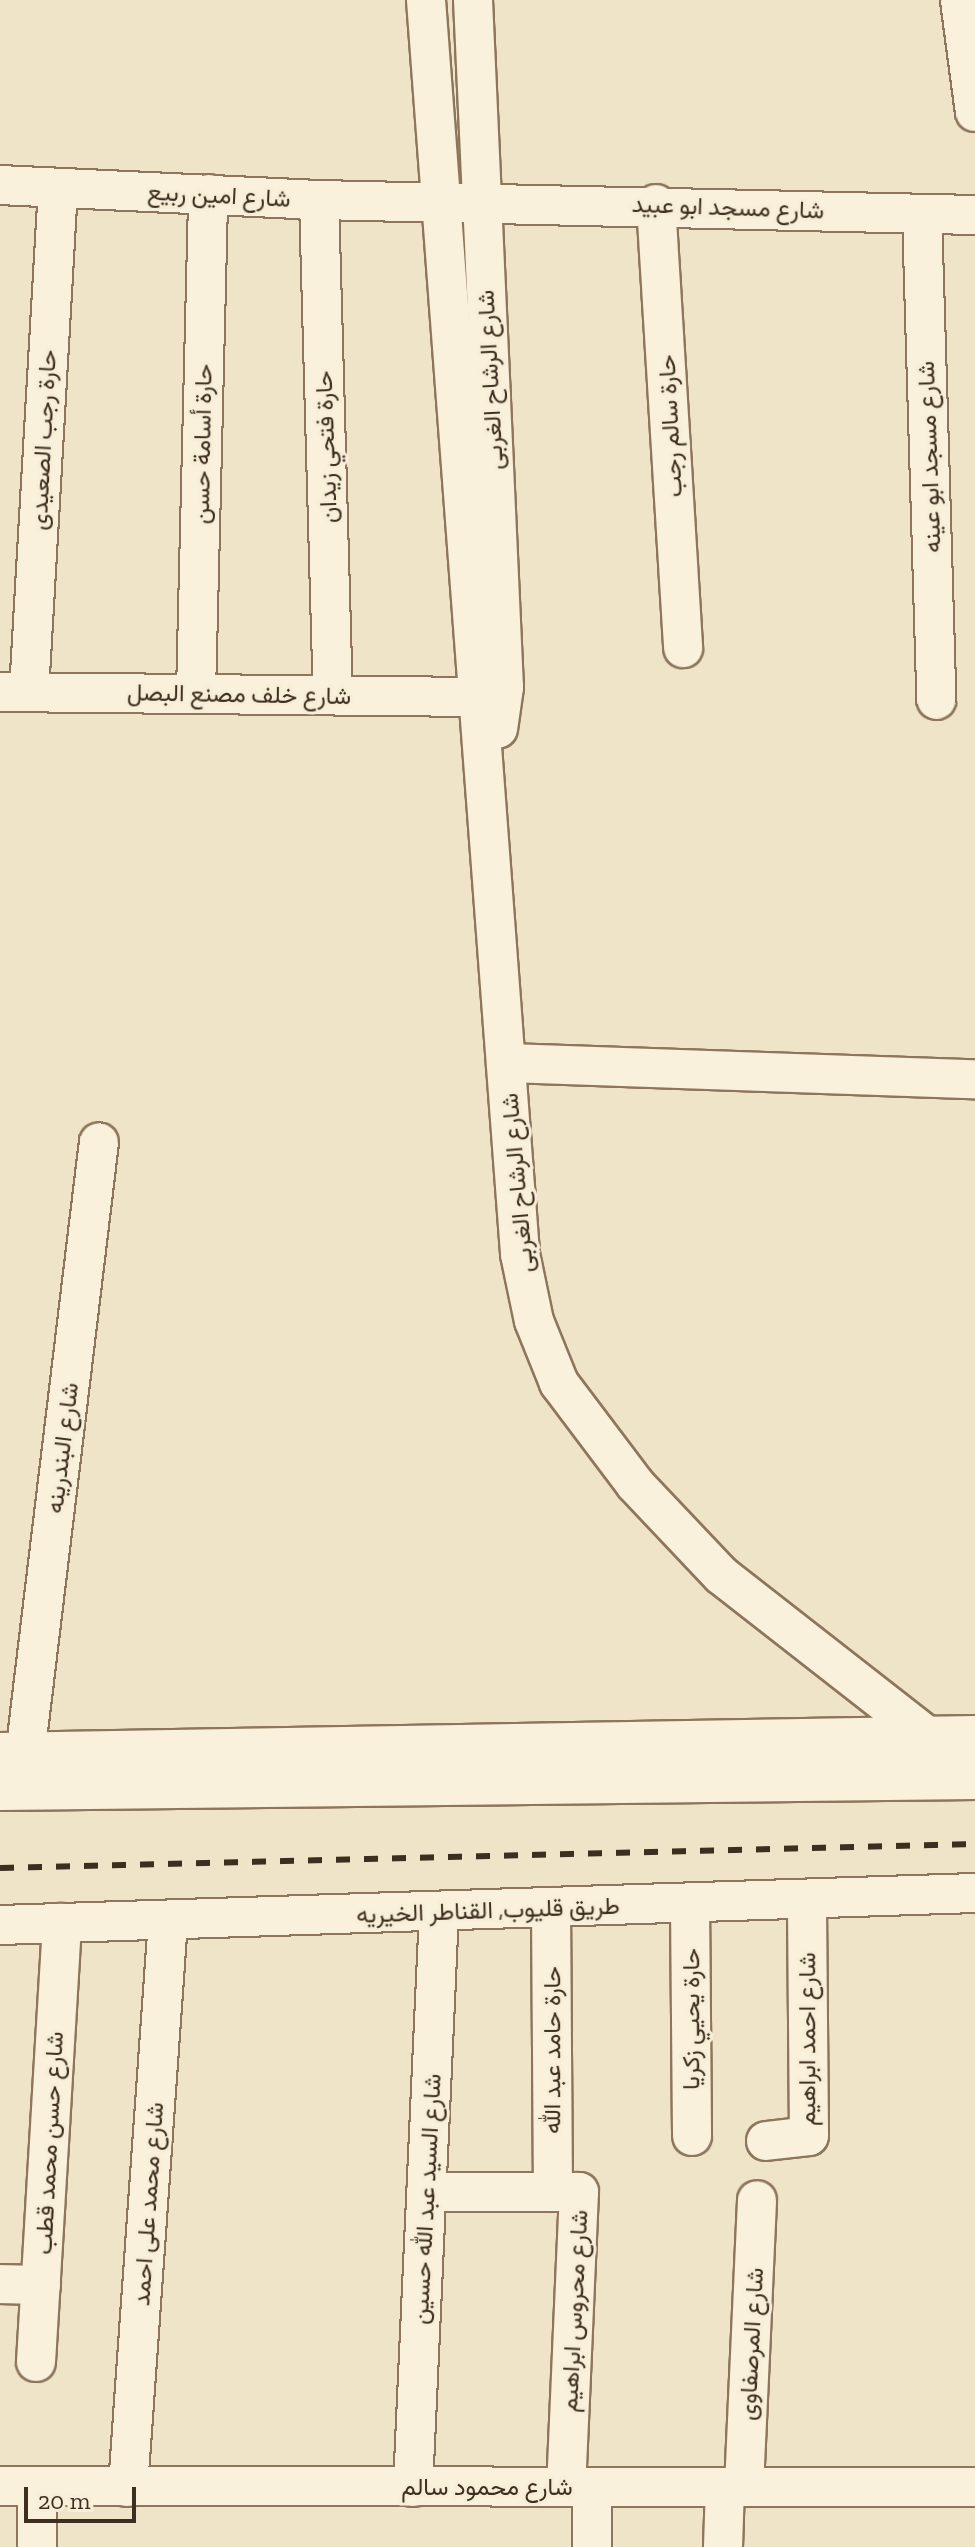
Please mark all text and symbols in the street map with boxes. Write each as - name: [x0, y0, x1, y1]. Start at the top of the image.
- street label: شارع امين ربيع: [147, 177, 291, 213]
- street label: شارع مسجد ابو عبيد: [631, 189, 825, 225]
- street label: شارع الرشاح الغربى: [471, 289, 509, 471]
- street label: حارة رجب الصعيدى: [24, 349, 62, 531]
- street label: حارة سالم رجب: [652, 354, 688, 498]
- street label: شارع مسجد ابو عينه: [911, 361, 947, 553]
- street label: حارة أسامة حسن: [186, 364, 218, 524]
- street label: حارة فتحي زيدان: [309, 370, 343, 524]
- street label: شارع خلف مصنع البصل: [127, 678, 351, 710]
- street label: شارع الرشاح الغربى: [495, 1092, 539, 1274]
- street label: شارع البندرينه: [40, 1381, 84, 1515]
- street label: طريق قليوب, القناطر الخيريه: [356, 1891, 620, 1929]
- street label: حارة يحيي زكريا: [677, 1948, 705, 2090]
- street label: شارع احمد ابراهيم: [793, 1952, 821, 2126]
- street label: حارة حامد عبد الله: [538, 1966, 566, 2134]
- street label: شارع حسن محمد قطب: [29, 2031, 69, 2255]
- street label: شارع السيد عبد الله حسين: [405, 2073, 447, 2325]
- street label: شارع محمد على احمد: [127, 2101, 169, 2307]
- street label: شارع محروس ابراهيم: [554, 2209, 594, 2413]
- street label: شارع المرصفاوى: [733, 2267, 769, 2421]
- scale bar: [28, 2471, 140, 2521]
- street label: شارع محمود سالم: [401, 2473, 573, 2501]
- text: 20 m: [38, 2486, 90, 2515]

